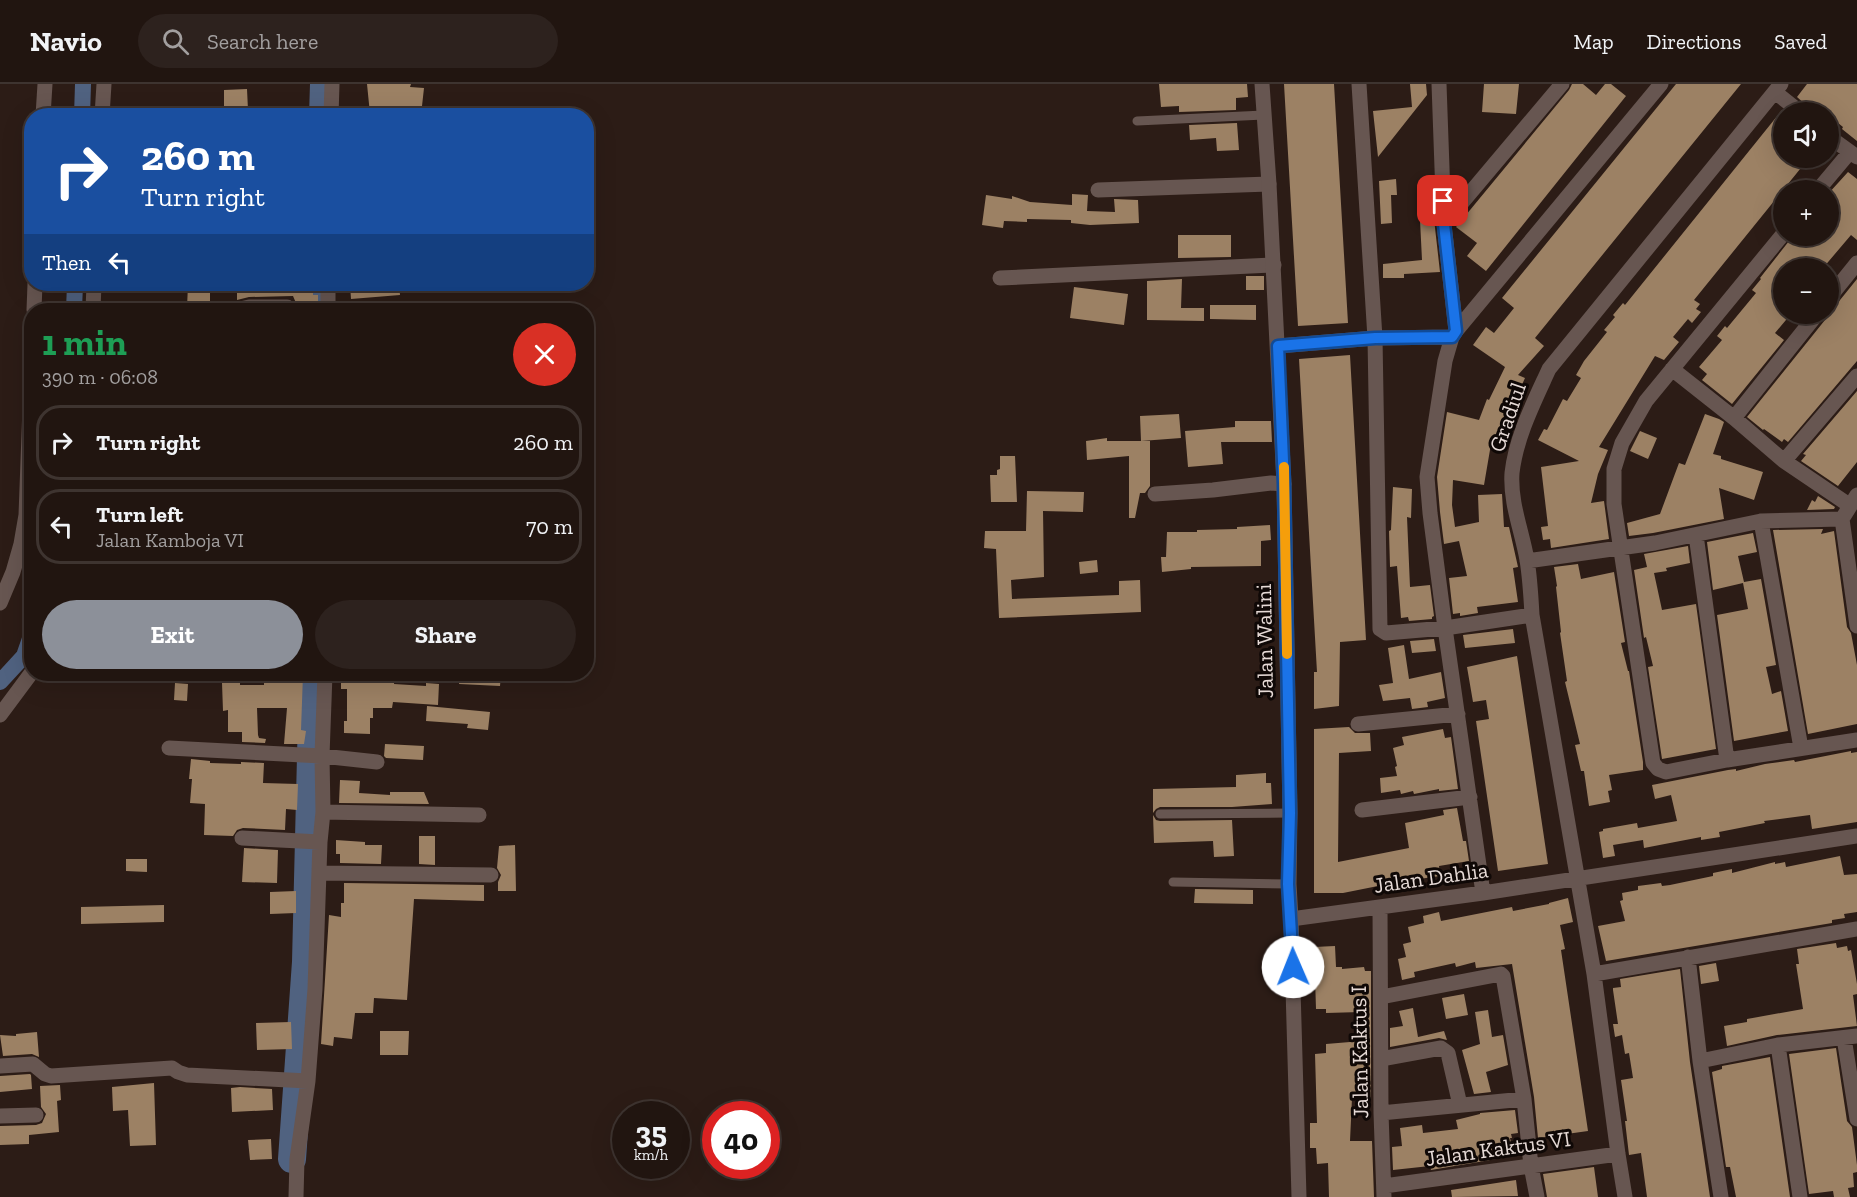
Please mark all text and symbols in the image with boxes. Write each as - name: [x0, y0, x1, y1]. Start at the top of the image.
- search box: [138, 14, 558, 68]
- text: Navio: [30, 25, 102, 58]
- icon: search: [159, 25, 192, 58]
- text: Search here: [207, 28, 318, 55]
- text: Map: [1574, 29, 1614, 54]
- text: Directions: [1647, 29, 1741, 54]
- text: Saved: [1774, 29, 1827, 54]
- map controls: [1773, 102, 1839, 324]
- button: sound: [1773, 102, 1839, 168]
- text: 260 m: [141, 130, 255, 181]
- icon: right: [42, 132, 120, 210]
- pin: [1417, 175, 1468, 226]
- button: +: [1773, 180, 1839, 246]
- text: Turn right: [141, 181, 265, 213]
- icon: arrive: [1426, 184, 1459, 217]
- icon: left: [103, 246, 136, 279]
- text: Then: [42, 249, 91, 276]
- button: −: [1773, 258, 1839, 324]
- text: 1 min: [42, 321, 127, 364]
- button: close: [513, 323, 576, 386]
- text: 390 m · 06:08: [42, 365, 158, 389]
- street label: Gradiul: [1483, 379, 1532, 455]
- icon: right: [45, 426, 78, 459]
- text: Turn right: [96, 429, 200, 456]
- text: 260 m: [513, 429, 573, 456]
- text: Turn left: [96, 501, 183, 528]
- icon: left: [45, 510, 78, 543]
- text: 70 m: [526, 513, 573, 540]
- text: Jalan Kamboja VI: [96, 528, 244, 552]
- street label: Jalan Walini: [1250, 584, 1279, 698]
- button: Exit: [42, 600, 303, 669]
- button: Share: [315, 600, 576, 669]
- street label: Jalan Dahlia: [1372, 856, 1490, 899]
- position arrow: [1261, 935, 1325, 999]
- street label: Jalan Kaktus I: [1345, 985, 1374, 1118]
- speed limit sign: 40: [702, 1101, 780, 1179]
- text: 35: [635, 1115, 667, 1151]
- street label: Jalan Kaktus VI: [1424, 1125, 1572, 1172]
- text: km/h: [634, 1146, 668, 1164]

